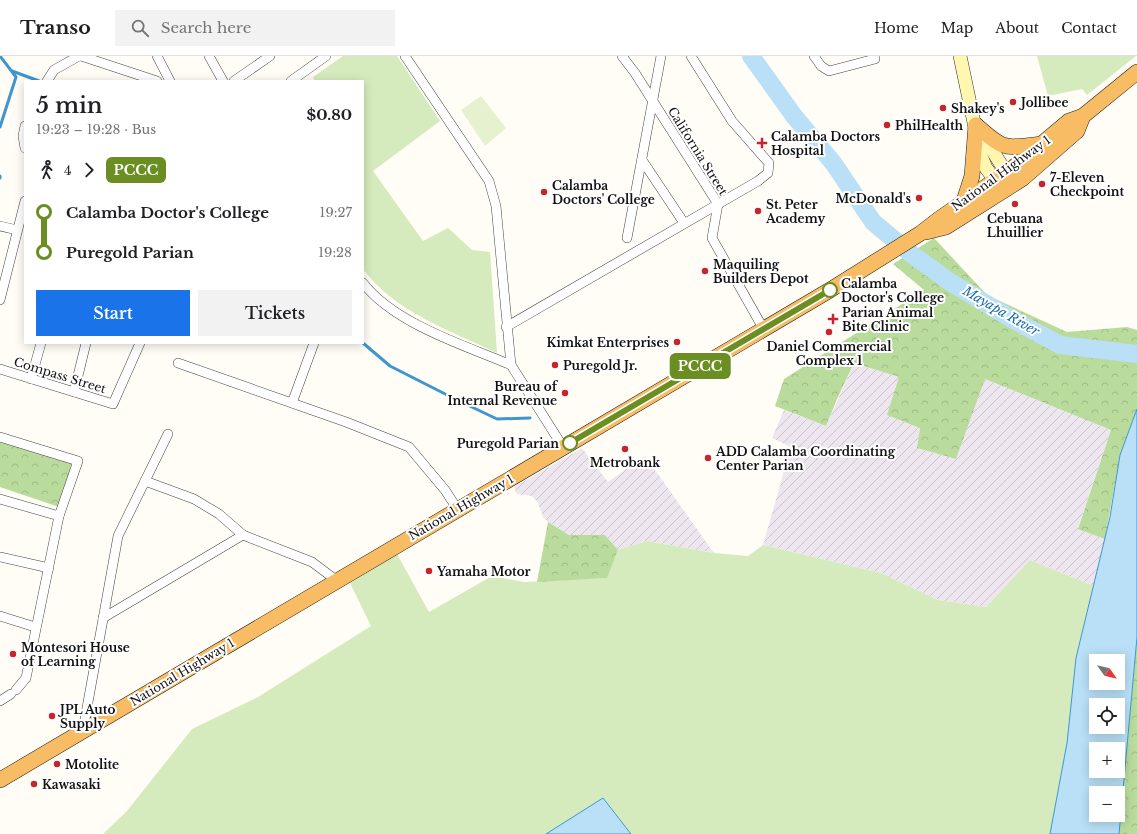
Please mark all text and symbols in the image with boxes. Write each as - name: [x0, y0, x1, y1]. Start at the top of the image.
- search box: [115, 10, 395, 46]
- text: Transo: [20, 16, 91, 39]
- icon: search: [129, 17, 151, 39]
- text: Search here: [161, 18, 251, 37]
- text: Home: [874, 19, 919, 37]
- text: Map: [941, 19, 973, 37]
- text: About: [995, 19, 1039, 37]
- text: Contact: [1061, 19, 1117, 37]
- text: 5 min: [36, 92, 103, 119]
- place label: Jollibee: [1018, 95, 1069, 110]
- marker: Jollibee: [1008, 97, 1018, 107]
- place label: Shakey's: [951, 101, 1005, 116]
- marker: Shakey's: [938, 103, 948, 113]
- street label: California Street: [665, 104, 731, 198]
- text: $0.80: [307, 105, 352, 124]
- place label: PhilHealth: [895, 118, 964, 133]
- marker: PhilHealth: [882, 120, 892, 130]
- text: 19:23 – 19:28 · Bus: [36, 121, 156, 138]
- place label: Calamba Doctors Hospital: [771, 129, 881, 158]
- street label: National Highway 1: [949, 132, 1053, 214]
- marker: Calamba Doctors Hospital: [756, 137, 768, 149]
- icon: walk: [36, 159, 58, 181]
- icon: forward: [78, 159, 100, 181]
- text: PCCC: [114, 161, 158, 179]
- text: 4: [64, 162, 72, 179]
- place label: 7-Eleven Checkpoint: [1050, 170, 1125, 199]
- place label: Calamba Doctors' College: [552, 178, 655, 207]
- marker: 7-Eleven Checkpoint: [1037, 179, 1047, 189]
- marker: Calamba Doctors' College: [539, 187, 549, 197]
- place label: McDonald's: [836, 191, 911, 206]
- marker: McDonald's: [914, 193, 924, 203]
- place label: St. Peter Academy: [765, 197, 825, 226]
- marker: Cebuana Lhuillier: [1010, 199, 1020, 209]
- text: Calamba Doctor's College: [66, 203, 269, 222]
- text: 19:27: [320, 204, 352, 221]
- marker: St. Peter Academy: [753, 206, 763, 216]
- place label: Cebuana Lhuillier: [987, 211, 1043, 240]
- text: Puregold Parian: [66, 243, 194, 262]
- text: 19:28: [318, 244, 352, 261]
- place label: Maquiling Builders Depot: [713, 257, 809, 286]
- marker: Maquiling Builders Depot: [700, 266, 710, 276]
- place label: Calamba Doctor's College: [841, 276, 944, 305]
- marker: Calamba Doctor's College: [822, 282, 838, 298]
- water label: Mayapa River: [959, 282, 1043, 340]
- button: Start: [36, 290, 190, 336]
- button: Tickets: [198, 290, 352, 336]
- place label: Parian Animal Bite Clinic: [842, 305, 934, 334]
- marker: Parian Animal Bite Clinic: [827, 313, 839, 325]
- marker: Daniel Commercial Complex 1: [824, 327, 834, 337]
- place label: Kimkat Enterprises: [547, 335, 669, 350]
- marker: Kimkat Enterprises: [672, 337, 682, 347]
- place label: Daniel Commercial Complex 1: [767, 339, 892, 368]
- line badge: PCCC: [672, 353, 728, 379]
- street label: Compass Street: [12, 354, 108, 396]
- text: PCCC: [678, 357, 722, 375]
- place label: Puregold Jr.: [563, 358, 637, 373]
- marker: Puregold Jr.: [550, 360, 560, 370]
- place label: Bureau of Internal Revenue: [447, 379, 559, 408]
- marker: Bureau of Internal Revenue: [560, 388, 570, 398]
- marker: Puregold Parian: [562, 435, 578, 451]
- place label: Puregold Parian: [457, 436, 559, 451]
- marker: Metrobank: [620, 444, 630, 454]
- place label: ADD Calamba Coordinating Center Parian: [715, 444, 896, 473]
- marker: ADD Calamba Coordinating Center Parian: [703, 453, 713, 463]
- place label: Metrobank: [590, 455, 661, 470]
- street label: National Highway 1: [406, 471, 516, 543]
- place label: Yamaha Motor: [436, 564, 531, 579]
- marker: Yamaha Motor: [424, 566, 434, 576]
- street label: National Highway 1: [127, 635, 237, 709]
- place label: Montesori House of Learning: [21, 640, 130, 669]
- marker: Montesori House of Learning: [8, 649, 18, 659]
- north arrow: [1089, 654, 1125, 690]
- map controls: [1089, 654, 1125, 822]
- button: locate: [1089, 698, 1125, 734]
- place label: JPL Auto Supply: [57, 702, 115, 731]
- marker: JPL Auto Supply: [47, 711, 57, 721]
- button: +: [1089, 742, 1125, 778]
- place label: Motolite: [65, 757, 119, 772]
- marker: Motolite: [52, 759, 62, 769]
- place label: Kawasaki: [42, 777, 101, 792]
- marker: Kawasaki: [29, 779, 39, 789]
- button: −: [1089, 786, 1125, 822]

